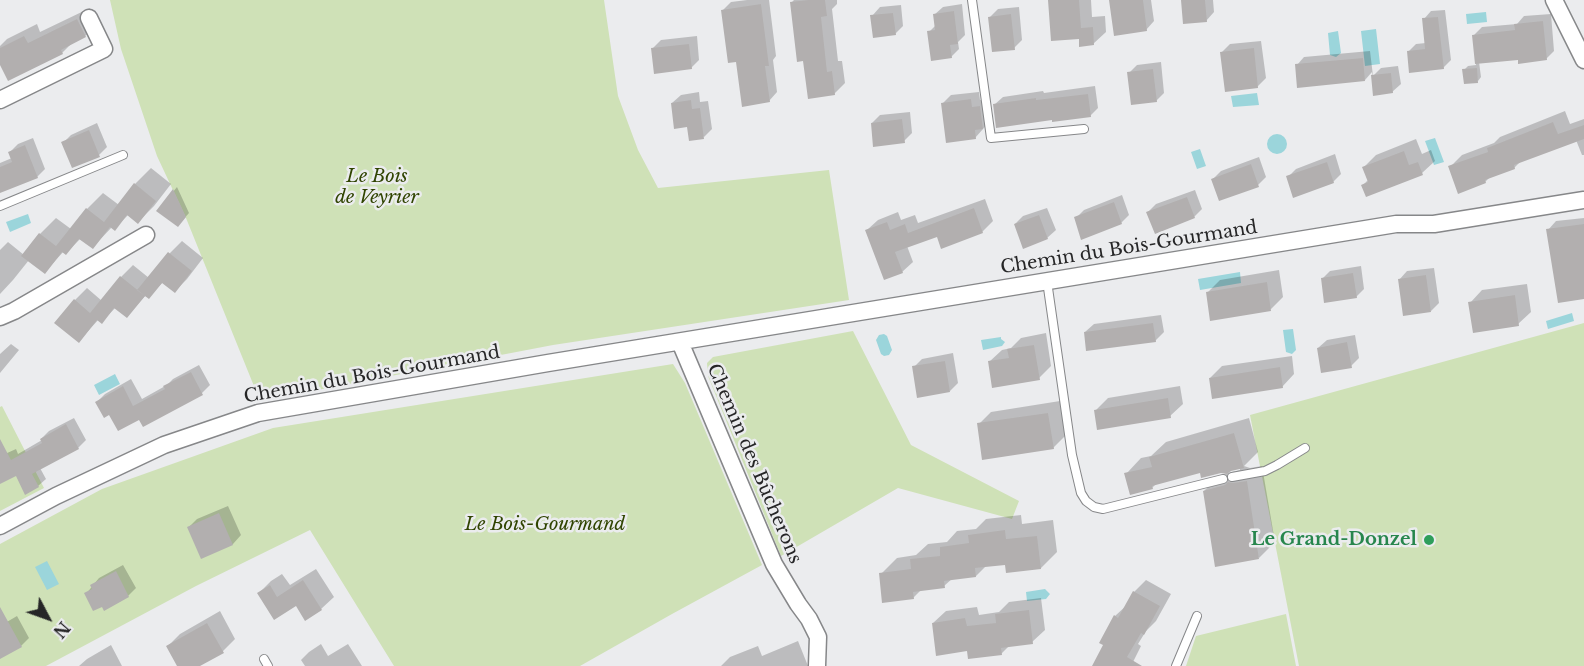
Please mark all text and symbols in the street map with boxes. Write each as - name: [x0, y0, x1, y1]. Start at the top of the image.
- park label: Le Bois de Veyrier: [335, 166, 419, 208]
- street label: Chemin du Bois-Gourmand: [999, 217, 1259, 279]
- street label: Chemin du Bois-Gourmand: [242, 342, 502, 408]
- street label: Chemin des Bûcherons: [702, 361, 806, 567]
- park label: Le Bois-Gourmand: [465, 514, 625, 536]
- place label: Le Grand-Donzel: [1251, 529, 1417, 551]
- marker: Le Grand-Donzel: [1422, 533, 1436, 547]
- north arrow: [18, 588, 78, 648]
- text: N: [49, 618, 74, 642]

